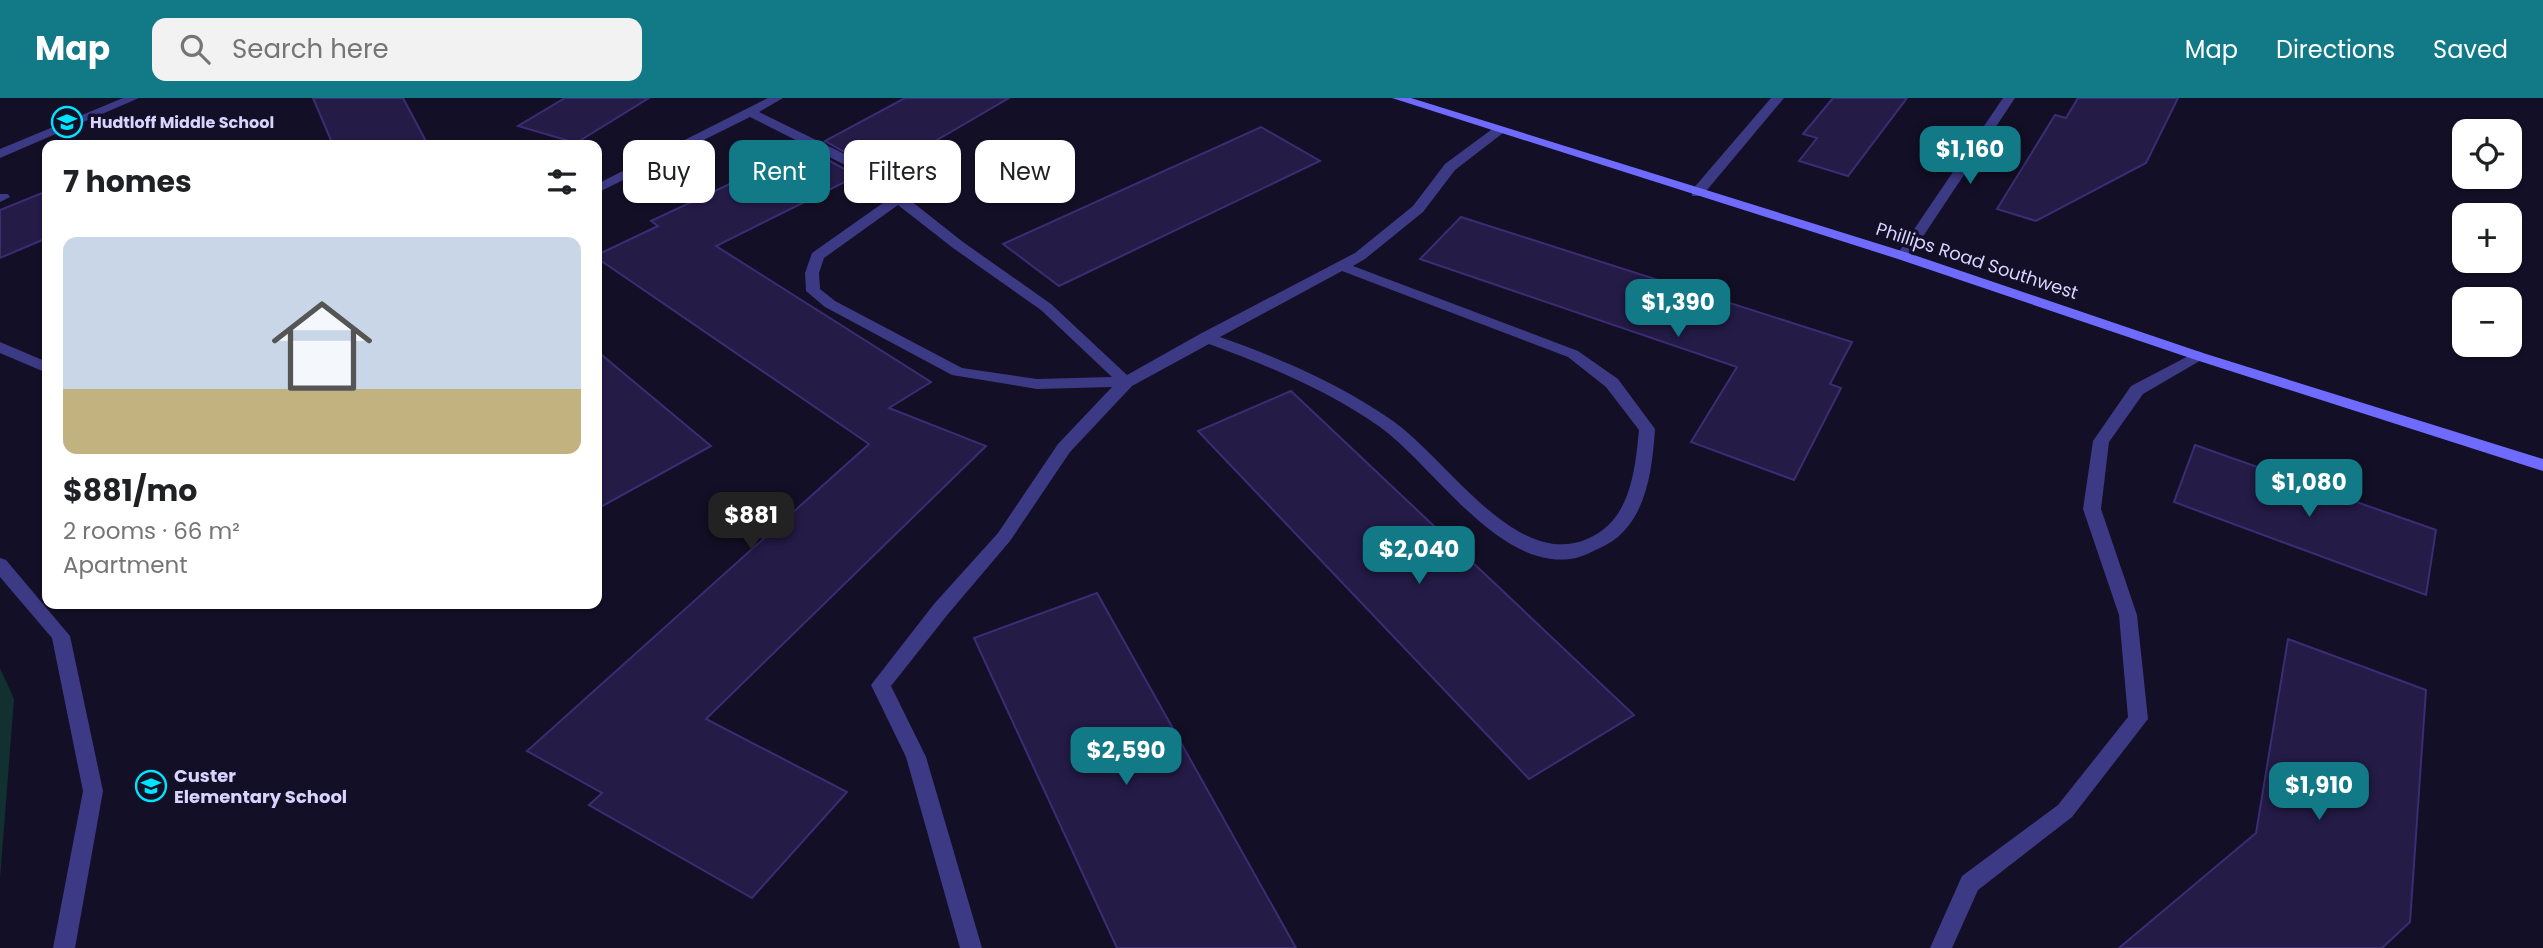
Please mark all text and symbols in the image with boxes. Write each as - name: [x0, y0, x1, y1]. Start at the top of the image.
- search box: [152, 18, 642, 81]
- text: Map: [35, 25, 110, 72]
- icon: search: [176, 30, 214, 68]
- text: Search here: [232, 31, 389, 67]
- text: Map: [2185, 33, 2238, 66]
- text: Directions: [2276, 33, 2395, 66]
- text: Saved: [2433, 33, 2508, 66]
- school or university icon: Hudtloff Middle School: [50, 105, 84, 139]
- place label: Hudtloff Middle School: [90, 111, 274, 134]
- map controls: [2452, 119, 2522, 357]
- button: locate: [2452, 119, 2522, 189]
- pin: $1,160: [1913, 126, 2027, 186]
- text: $1,160: [1936, 133, 2004, 165]
- chip: Buy: [623, 140, 715, 203]
- chip: Rent: [729, 140, 830, 203]
- chip: Filters: [844, 140, 961, 203]
- chip: New: [975, 140, 1075, 203]
- text: 7 homes: [63, 160, 192, 203]
- icon: filters: [543, 163, 581, 201]
- button: +: [2452, 203, 2522, 273]
- street label: Phillips Road Southwest: [1873, 216, 2081, 305]
- pin: $1,390: [1621, 280, 1735, 339]
- icon: home: [259, 283, 385, 409]
- text: $1,390: [1641, 286, 1715, 318]
- button: −: [2452, 287, 2522, 357]
- pin: $1,080: [2252, 460, 2366, 519]
- text: $1,080: [2271, 466, 2347, 498]
- text: $881/mo: [63, 469, 197, 512]
- pin: $881: [710, 492, 792, 552]
- text: $881: [724, 499, 778, 531]
- text: 2 rooms · 66 m²: [63, 515, 240, 547]
- pin: $2,040: [1362, 526, 1476, 586]
- text: $2,040: [1379, 533, 1459, 565]
- text: Apartment: [63, 549, 188, 581]
- pin: $2,590: [1069, 728, 1183, 787]
- text: $2,590: [1087, 734, 1165, 766]
- pin: $1,910: [2262, 762, 2376, 822]
- place label: Custer Elementary School: [174, 763, 347, 809]
- school or university icon: Custer Elementary School: [134, 769, 168, 803]
- text: $1,910: [2285, 769, 2353, 801]

